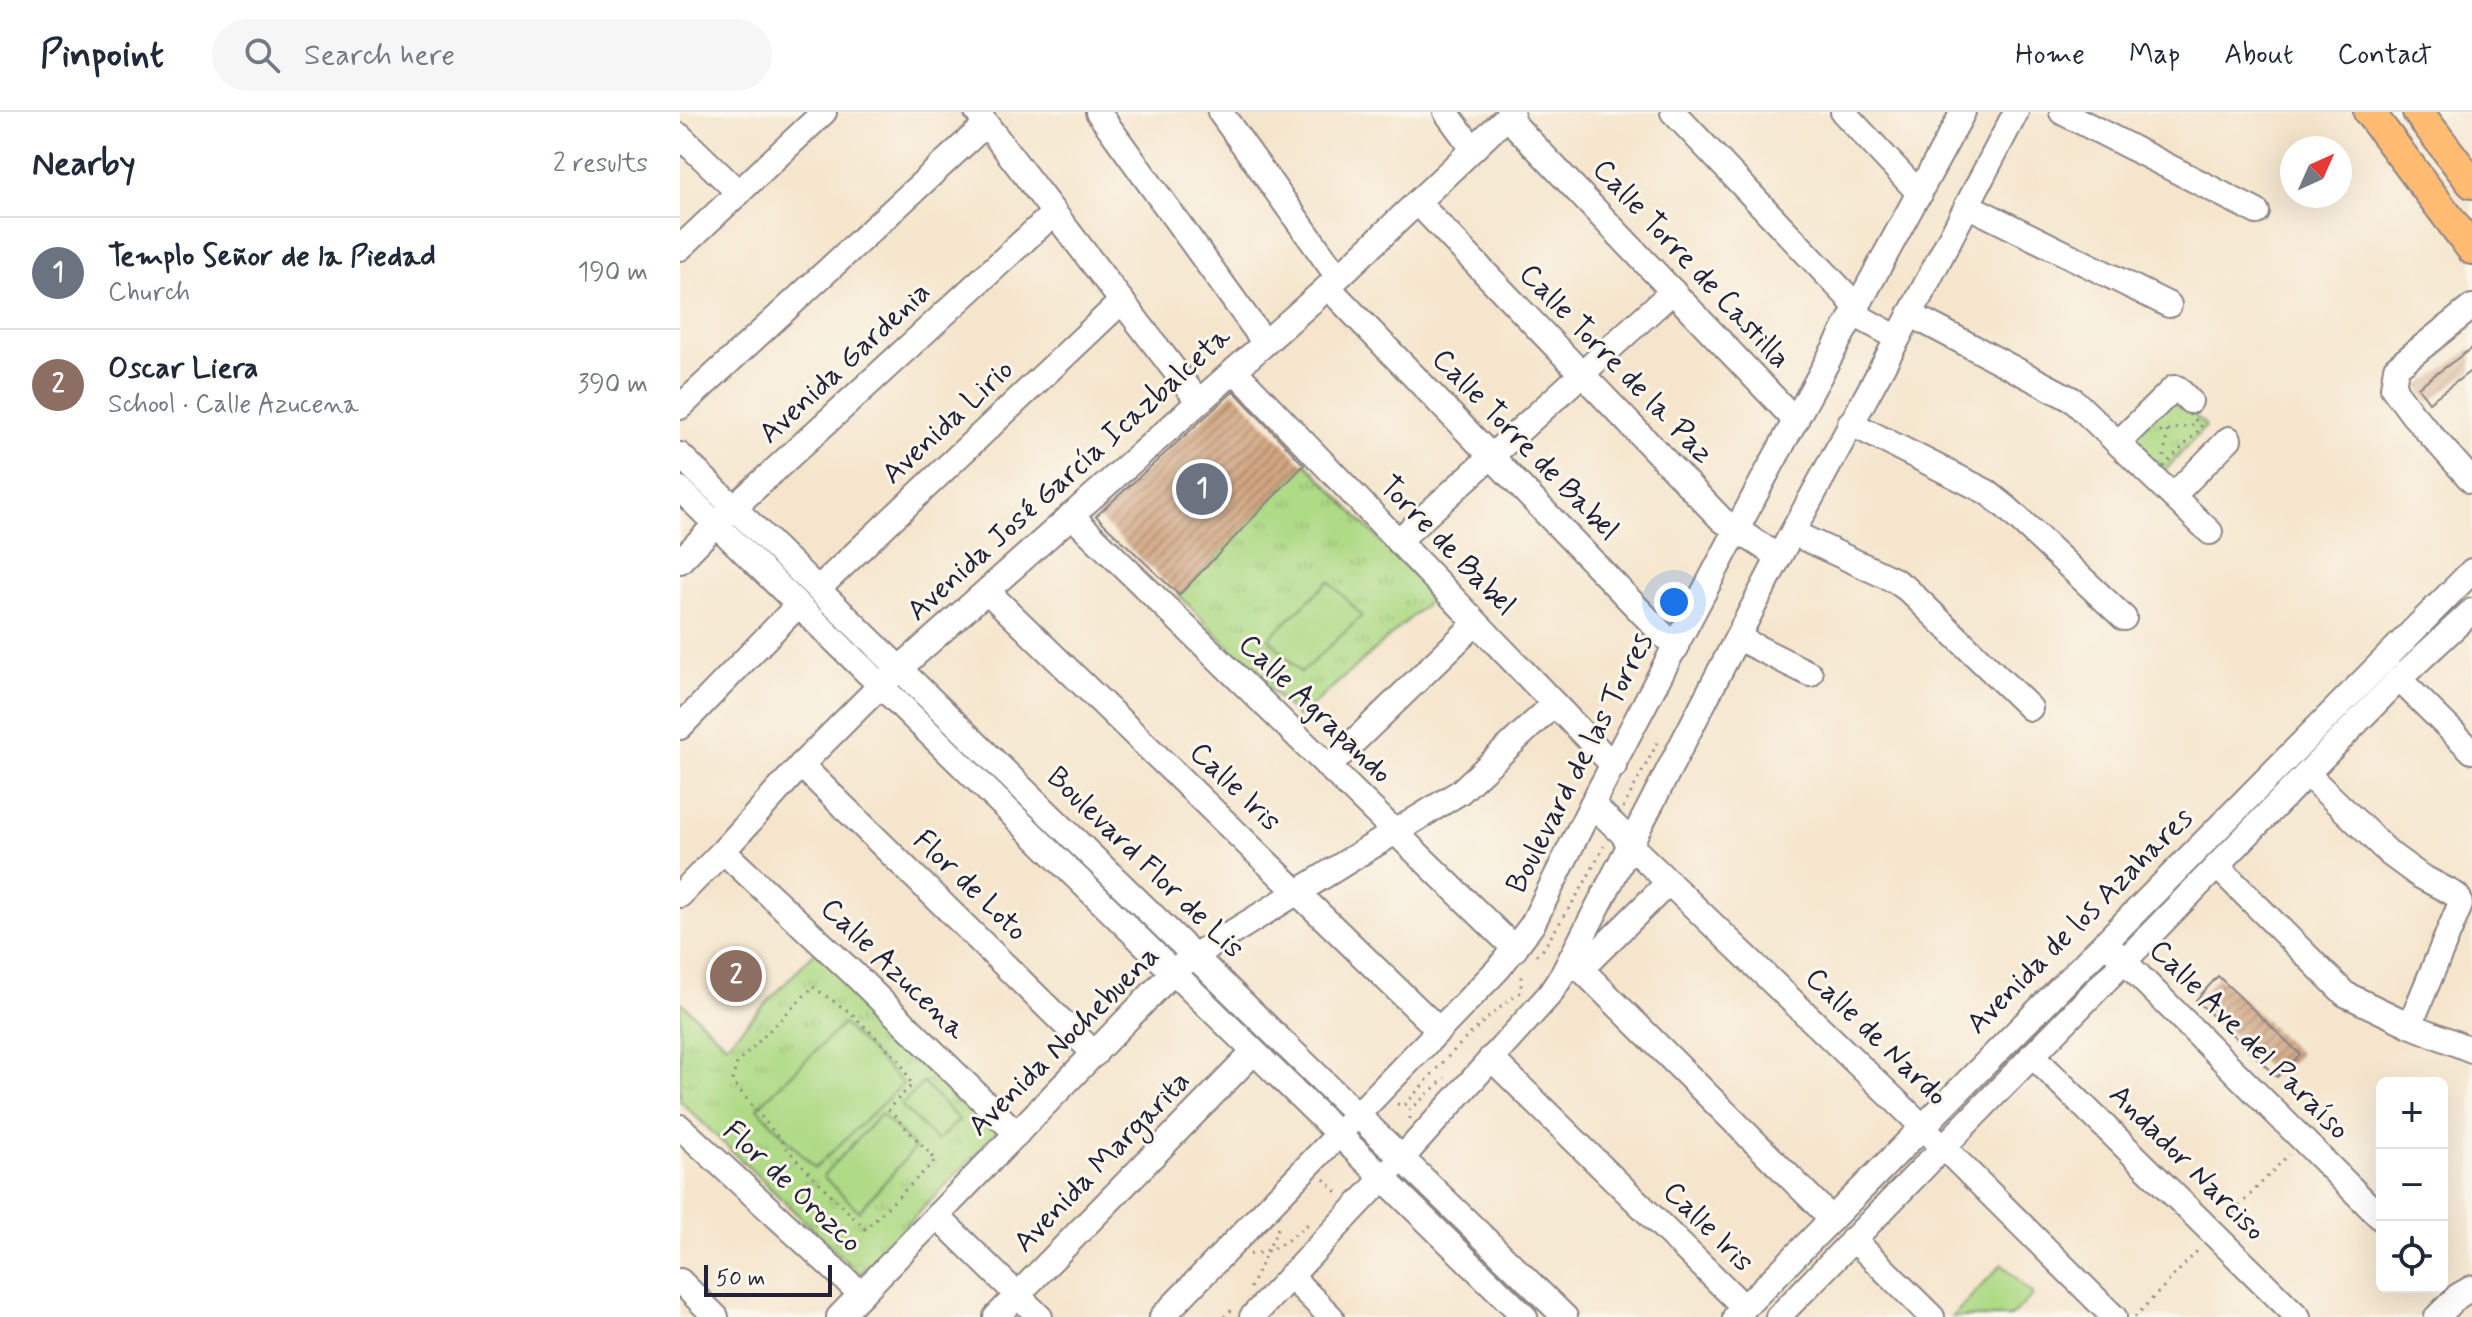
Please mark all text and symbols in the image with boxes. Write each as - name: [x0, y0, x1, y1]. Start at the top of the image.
- search box: [212, 19, 772, 91]
- text: Pinpoint: [40, 31, 164, 80]
- icon: search: [240, 33, 284, 77]
- text: Search here: [304, 36, 455, 75]
- text: Home: [2015, 37, 2085, 74]
- text: Map: [2129, 37, 2180, 74]
- text: About: [2224, 37, 2293, 74]
- text: Contact: [2337, 37, 2432, 74]
- north arrow: [2280, 136, 2352, 208]
- text: Nearby: [32, 142, 136, 187]
- text: 2 results: [553, 147, 648, 181]
- street label: Calle Torre de Castilla: [1583, 151, 1799, 377]
- text: Templo Señor de la Piedad: [108, 237, 436, 276]
- street label: Calle Torre de la Paz: [1510, 255, 1722, 473]
- text: 1: [52, 256, 64, 290]
- text: 190 m: [578, 256, 648, 290]
- street label: Avenida Gardenia: [751, 273, 939, 453]
- text: Church: [108, 276, 190, 310]
- street label: Avenida José García Icazbalceta: [899, 317, 1240, 630]
- street label: Calle Torre de Babel: [1423, 341, 1627, 549]
- text: Oscar Liera: [108, 349, 258, 388]
- street label: Avenida Lirio: [874, 351, 1022, 493]
- text: 2: [52, 368, 64, 402]
- text: 390 m: [577, 368, 648, 402]
- text: School · Calle Azucena: [108, 388, 359, 422]
- pin: 1: [1176, 459, 1228, 519]
- street label: Torre de Babel: [1371, 468, 1523, 624]
- your location: [1654, 582, 1694, 622]
- street label: Calle Agrapando: [1230, 626, 1400, 792]
- street label: Boulevard de las Torres: [1497, 626, 1663, 900]
- street label: Calle Iris: [1181, 734, 1289, 840]
- street label: Boulevard Flor de Lis: [1038, 758, 1252, 968]
- street label: Avenida de los Azahares: [1958, 799, 2202, 1043]
- street label: Flor de Loto: [904, 822, 1036, 950]
- street label: Calle Azucena: [812, 890, 975, 1049]
- street label: Calle Ave del Paraíso: [2140, 931, 2358, 1149]
- street label: Avenida Nochebuena: [960, 937, 1168, 1145]
- pin: 2: [710, 946, 762, 1006]
- street label: Calle de Nardo: [1796, 959, 1956, 1115]
- street label: Avenida Margarita: [1005, 1063, 1200, 1263]
- street label: Andador Narciso: [2100, 1076, 2274, 1250]
- map controls: [2376, 1077, 2448, 1293]
- button: +: [2376, 1077, 2448, 1149]
- street label: Flor de Orozco: [714, 1112, 870, 1262]
- button: −: [2376, 1149, 2448, 1221]
- street label: Calle Iris: [1654, 1173, 1762, 1281]
- button: locate: [2376, 1221, 2448, 1293]
- scale bar: [704, 1261, 832, 1297]
- text: 50 m: [716, 1265, 765, 1293]

